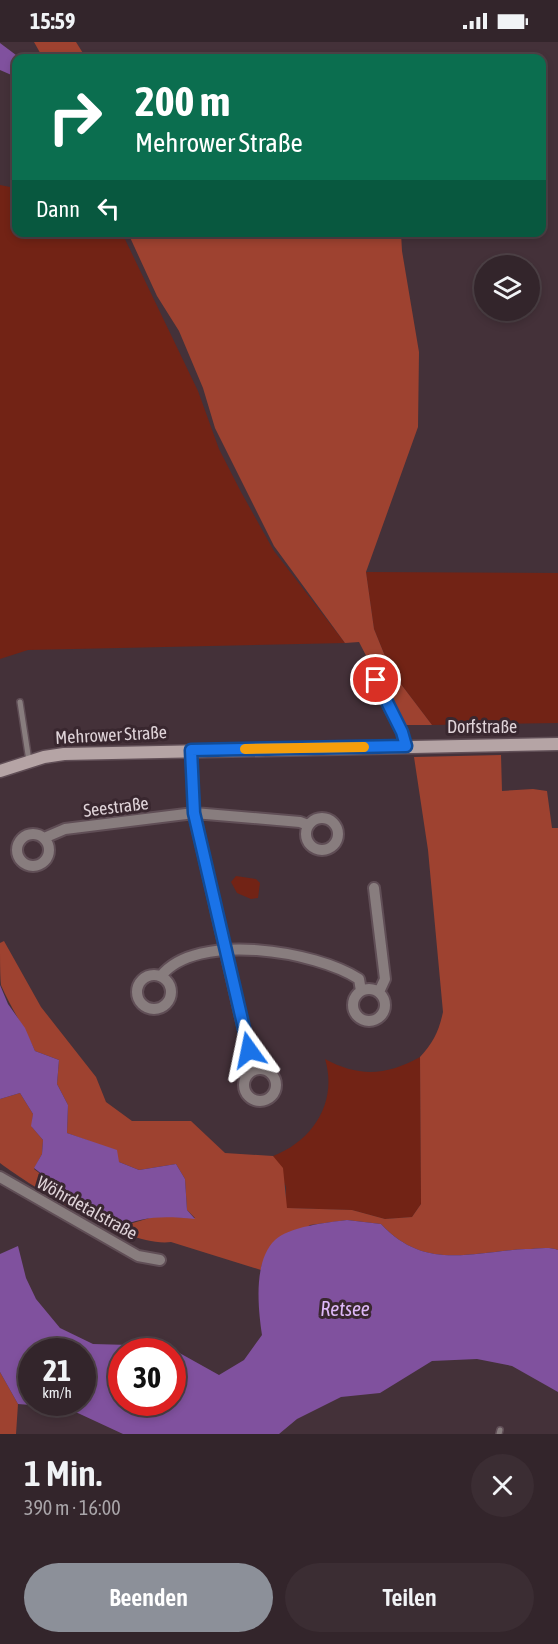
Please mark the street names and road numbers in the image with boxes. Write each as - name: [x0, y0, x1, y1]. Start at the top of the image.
- street label: Dorfstraße: [447, 716, 517, 737]
- street label: Mehrower Straße: [55, 721, 167, 748]
- street label: Seestraße: [82, 792, 150, 821]
- street label: Wöhrdetalstraße: [33, 1171, 141, 1244]

